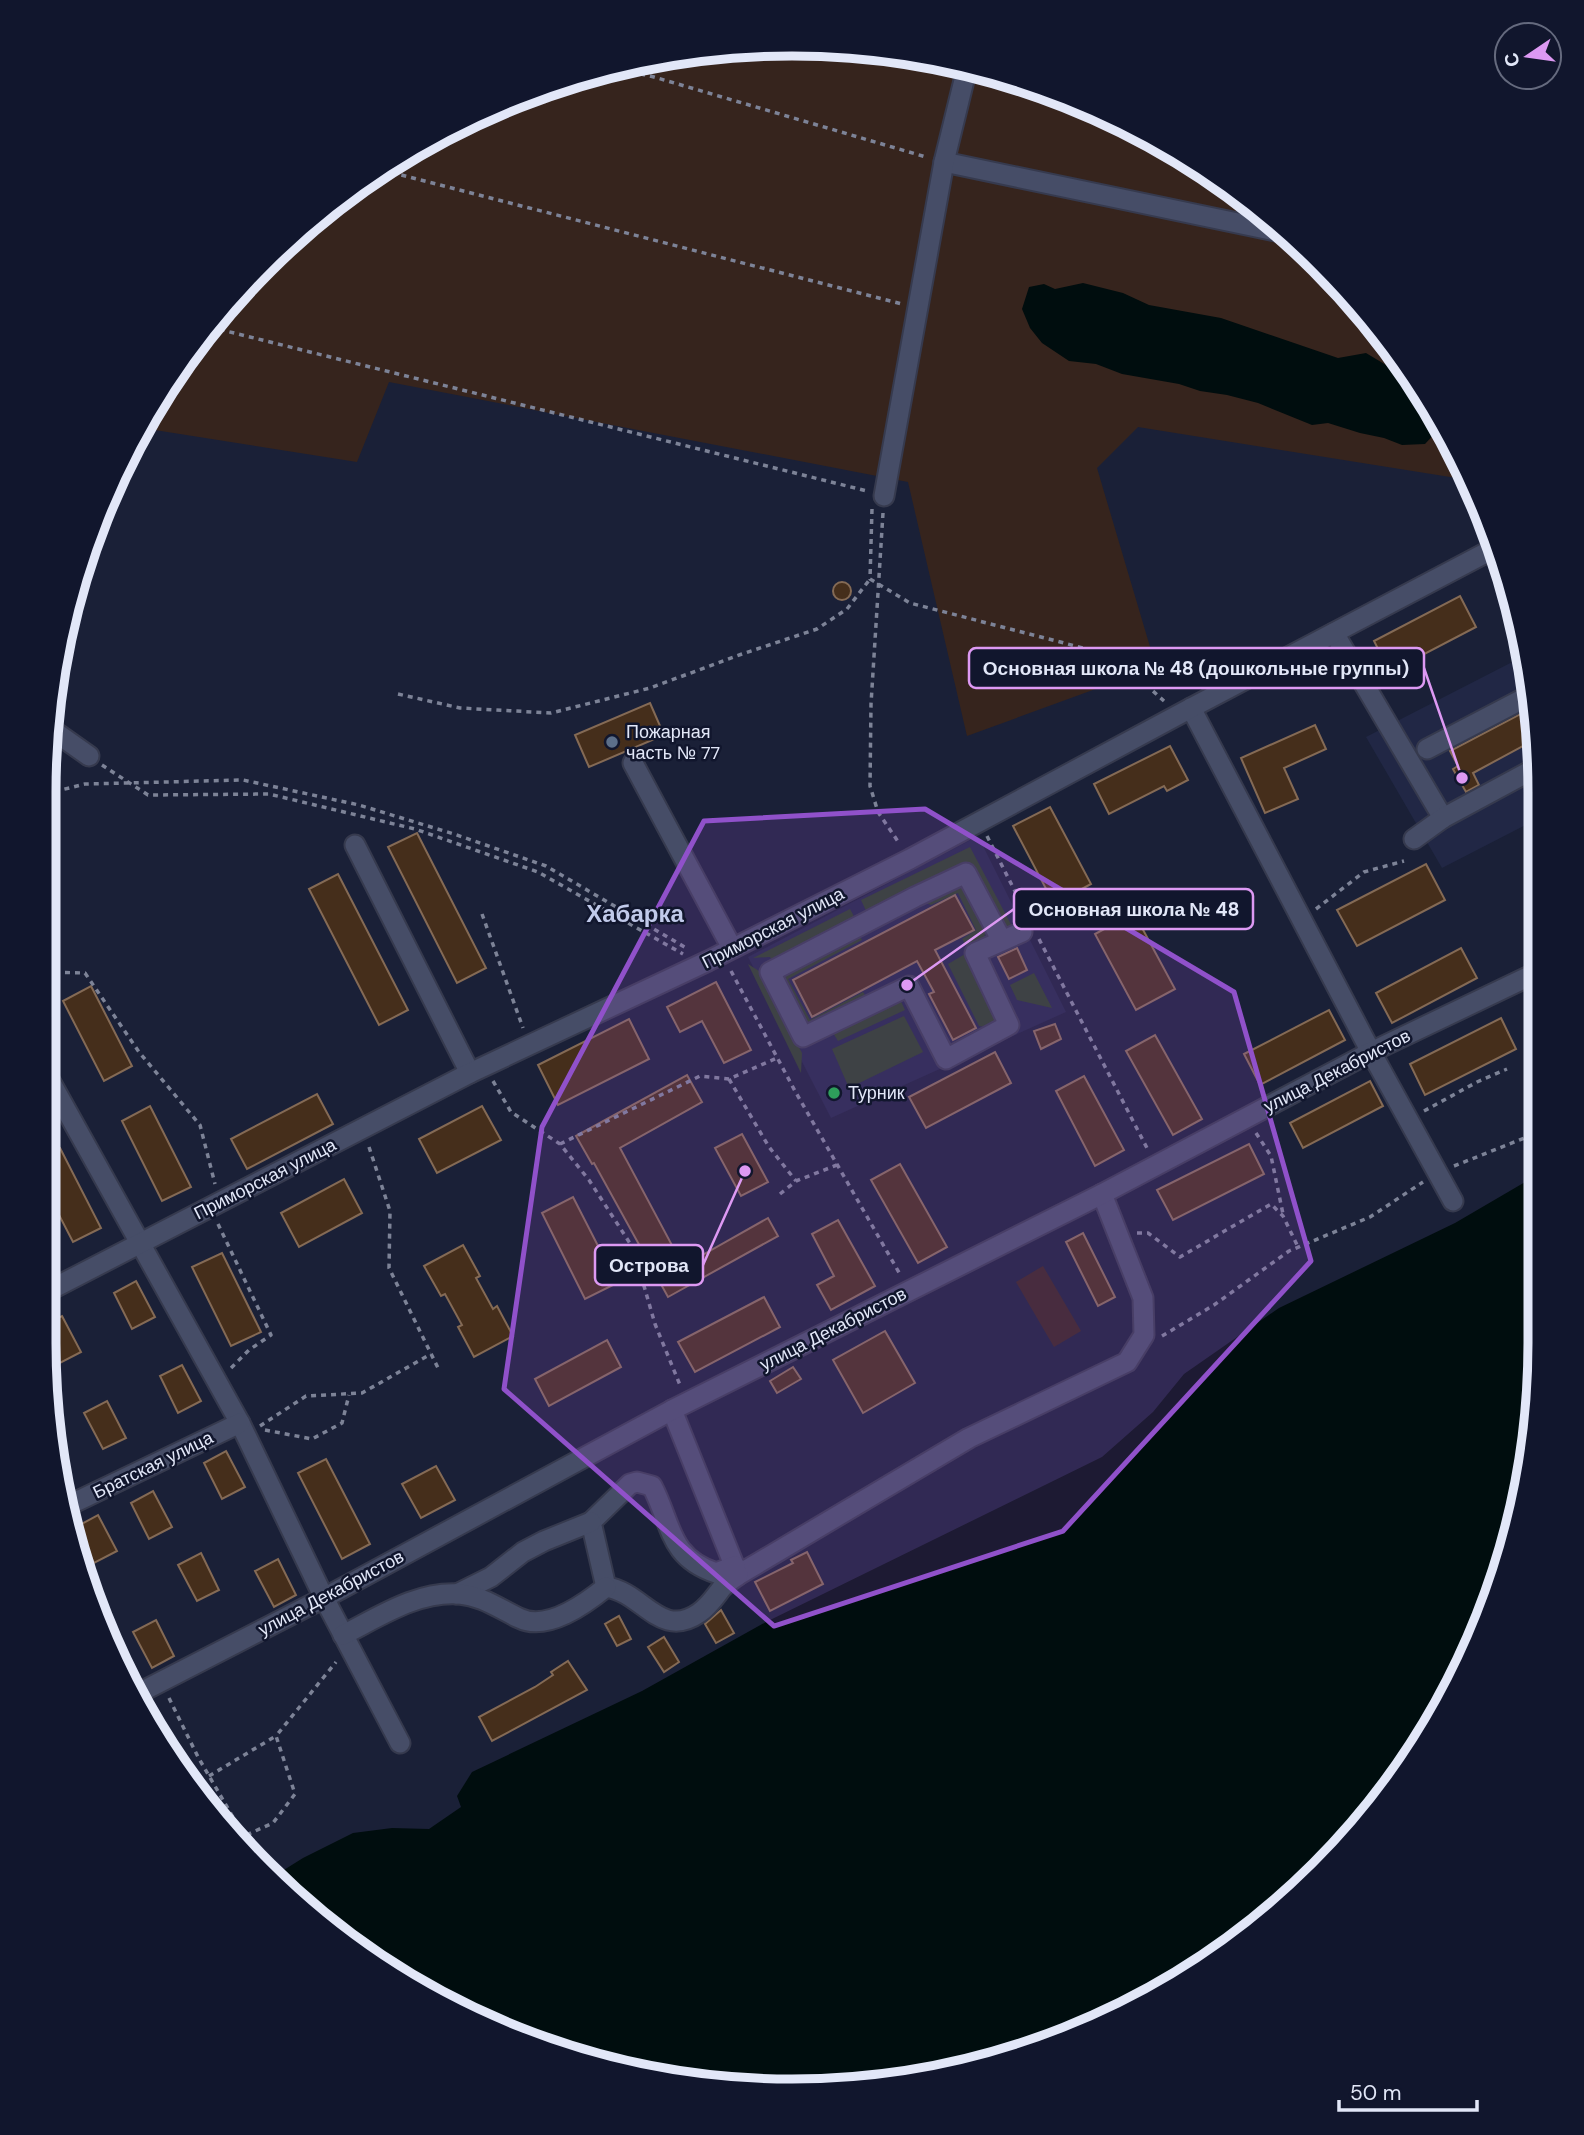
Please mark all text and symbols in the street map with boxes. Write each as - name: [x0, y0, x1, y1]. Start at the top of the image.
- north arrow: [1493, 21, 1563, 91]
- text: С: [1498, 50, 1526, 69]
- callout: Основная школа № 48 (дошкольные группы): [969, 648, 1424, 688]
- text: Основная школа № 48 (дошкольные группы): [983, 656, 1409, 681]
- place label: Пожарная часть № 77: [626, 720, 720, 765]
- marker: Пожарная часть № 77: [604, 734, 620, 750]
- street label: Приморская улица: [698, 881, 849, 974]
- callout: Основная школа № 48: [1014, 889, 1253, 929]
- text: Основная школа № 48: [1028, 897, 1240, 922]
- district label: Хабарка: [586, 898, 684, 929]
- street label: улица Декабристов: [1259, 1024, 1415, 1118]
- place label: Турник: [848, 1081, 905, 1105]
- marker: Турник: [826, 1085, 842, 1101]
- street label: Приморская улица: [190, 1132, 341, 1225]
- callout: Острова: [595, 1245, 703, 1285]
- text: Острова: [609, 1253, 689, 1278]
- street label: улица Декабристов: [755, 1282, 911, 1376]
- street label: Братская улица: [89, 1425, 218, 1504]
- street label: улица Декабристов: [254, 1544, 408, 1642]
- scale bar: [1339, 2068, 1477, 2112]
- text: 50 m: [1350, 2079, 1401, 2107]

